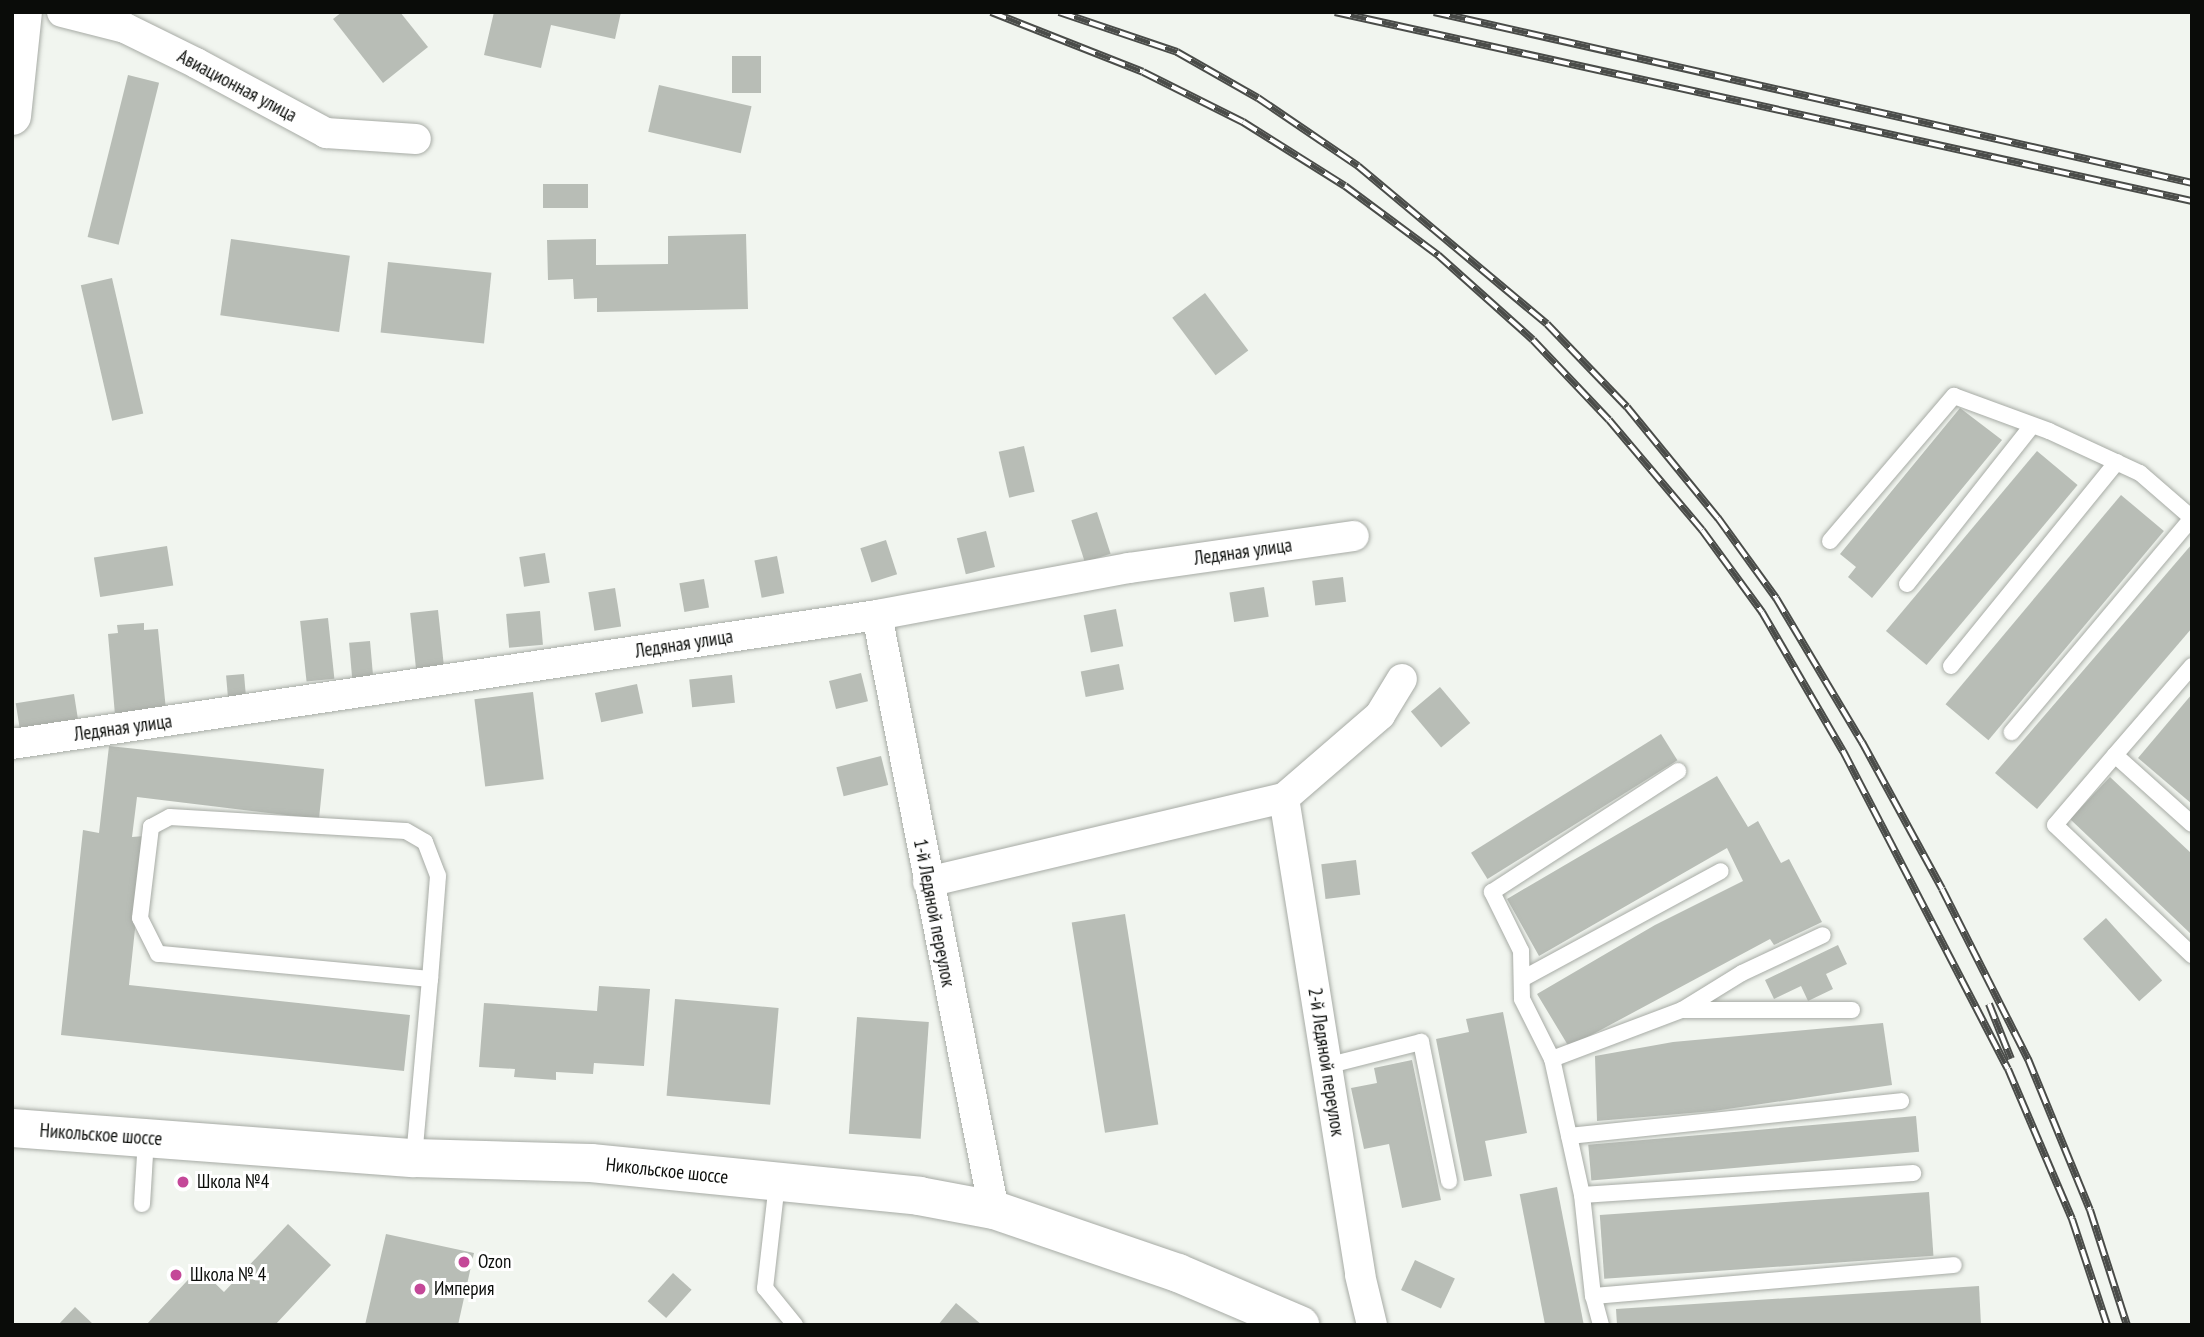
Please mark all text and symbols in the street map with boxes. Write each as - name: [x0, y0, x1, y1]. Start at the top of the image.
- street label: Авиационная улица: [173, 45, 301, 127]
- street label: Ледяная улица: [1192, 534, 1294, 570]
- street label: Ледяная улица: [633, 625, 735, 663]
- street label: Ледяная улица: [72, 710, 174, 746]
- street label: 1-й Ледяной переулок: [908, 837, 960, 989]
- street label: 2-й Ледяной переулок: [1303, 986, 1349, 1138]
- street label: Никольское шоссе: [39, 1119, 163, 1151]
- street label: Никольское шоссе: [605, 1153, 729, 1189]
- place label: Школа №4: [197, 1171, 269, 1193]
- marker: Школа №4: [175, 1174, 191, 1190]
- place label: Ozon: [478, 1251, 511, 1273]
- marker: Ozon: [456, 1254, 472, 1270]
- place label: Школа № 4: [190, 1264, 266, 1286]
- marker: Школа № 4: [168, 1267, 184, 1283]
- place label: Империя: [434, 1278, 494, 1300]
- marker: Империя: [412, 1281, 428, 1297]

